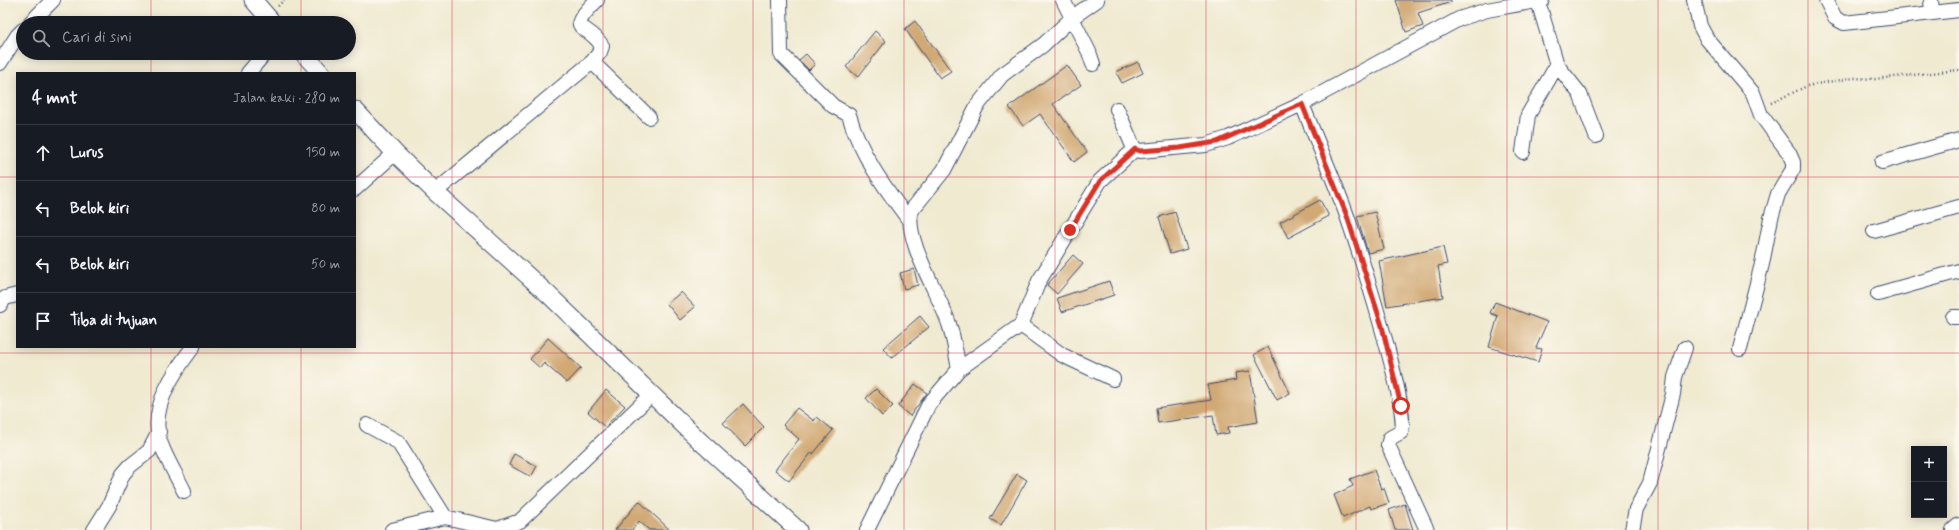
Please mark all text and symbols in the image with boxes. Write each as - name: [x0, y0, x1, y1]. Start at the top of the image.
- search box: [16, 16, 356, 60]
- icon: search: [30, 27, 52, 49]
- text: Cari di sini: [62, 28, 132, 48]
- text: 4 mnt: [32, 87, 77, 109]
- text: Jalan kaki · 280 m: [233, 90, 340, 107]
- icon: ahead: [32, 142, 54, 164]
- text: Lurus: [70, 143, 103, 163]
- text: 150 m: [306, 144, 340, 161]
- icon: left: [32, 198, 54, 220]
- text: Belok kiri: [70, 199, 129, 219]
- text: 80 m: [311, 200, 340, 217]
- route end: [1061, 221, 1079, 239]
- icon: left: [32, 254, 54, 276]
- text: Belok kiri: [70, 255, 129, 275]
- text: 50 m: [311, 256, 340, 273]
- icon: arrive: [32, 310, 54, 332]
- text: Tiba di tujuan: [70, 311, 157, 331]
- route start: [1392, 397, 1410, 415]
- map controls: [1911, 446, 1947, 518]
- button: +: [1911, 446, 1947, 482]
- button: −: [1911, 482, 1947, 518]

